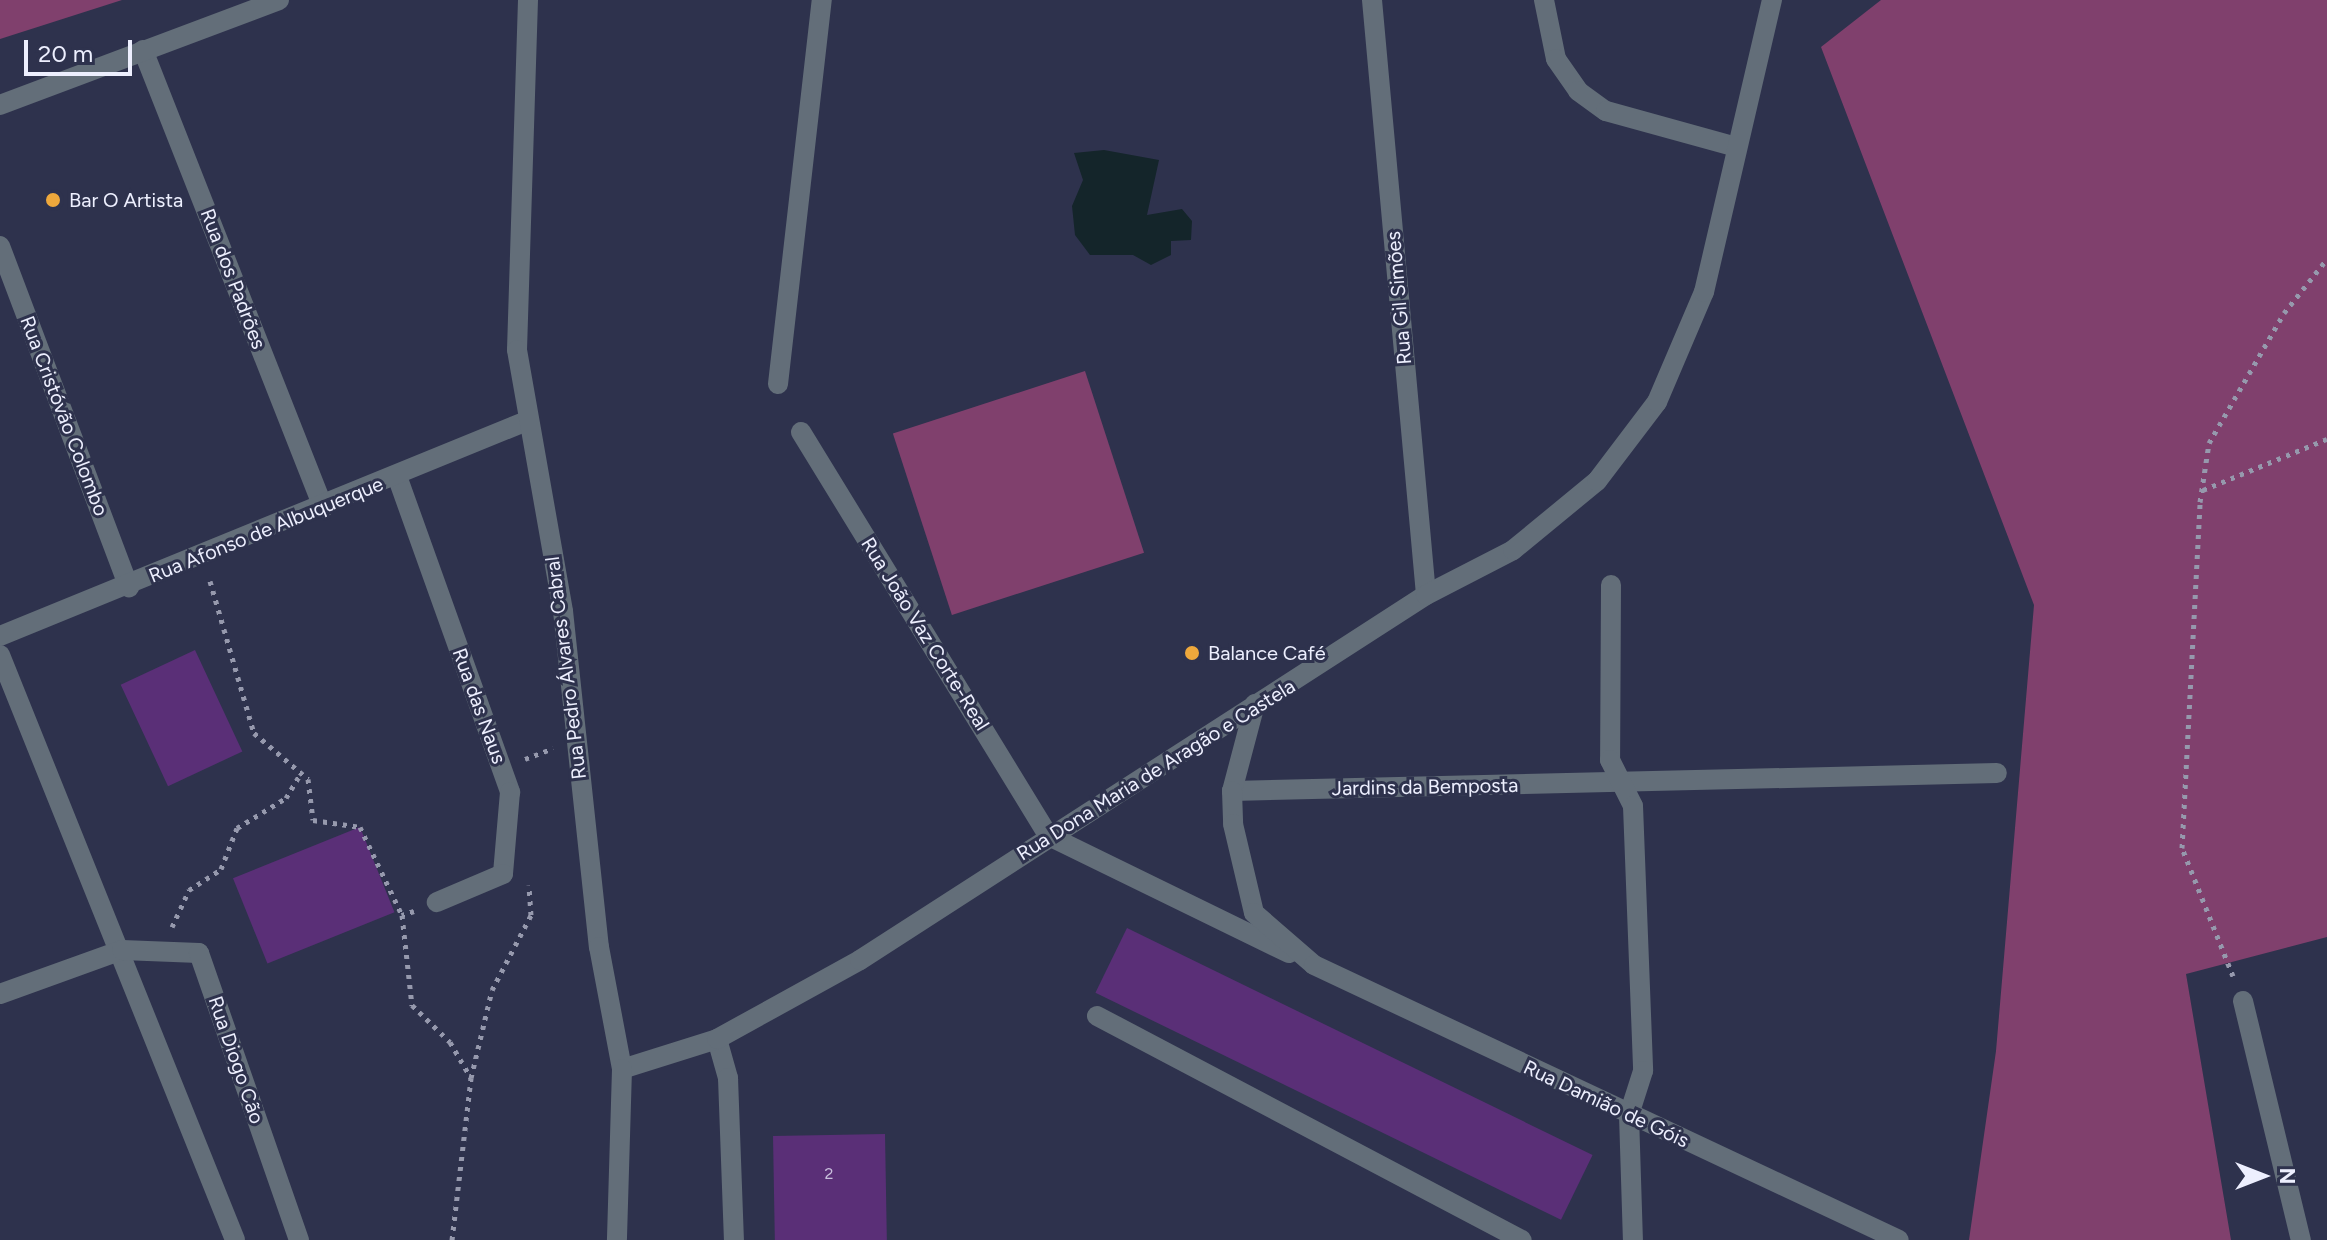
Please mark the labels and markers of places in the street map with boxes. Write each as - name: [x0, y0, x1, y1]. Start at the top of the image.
- place label: Bar O Artista: [69, 188, 183, 212]
- marker: Bar O Artista: [44, 191, 62, 209]
- place label: Balance Café: [1208, 641, 1326, 665]
- marker: Balance Café: [1183, 644, 1201, 662]

